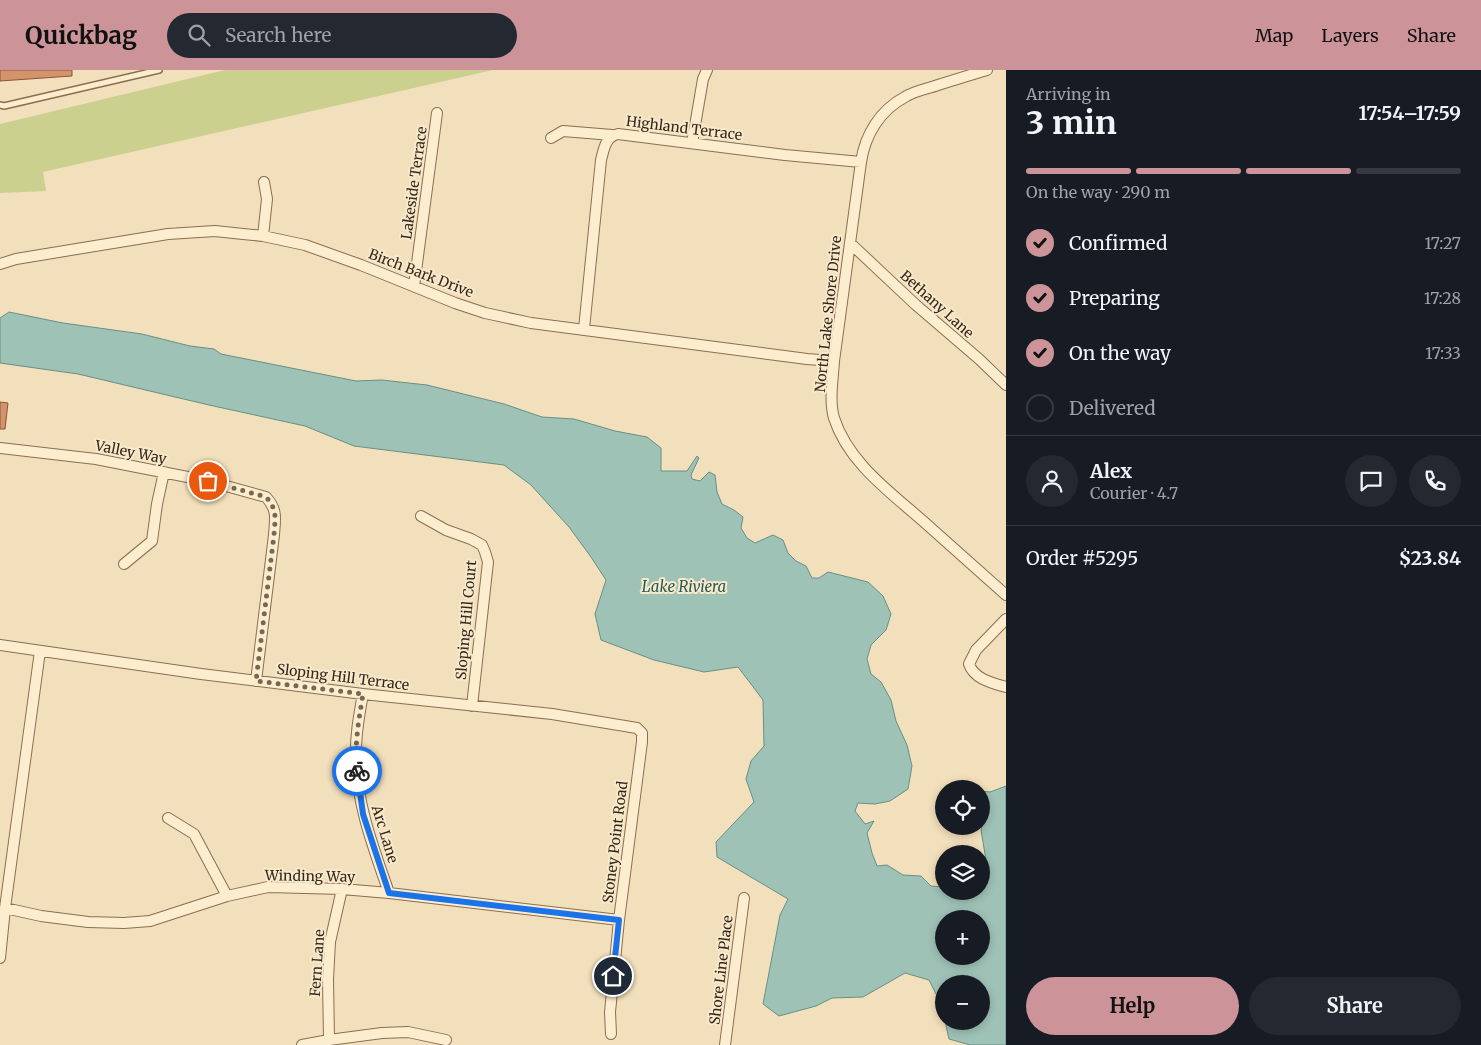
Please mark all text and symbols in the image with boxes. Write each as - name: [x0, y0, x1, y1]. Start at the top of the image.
- search box: [167, 13, 517, 58]
- text: Quickbag: [25, 20, 137, 51]
- icon: search: [185, 21, 213, 49]
- text: Search here: [225, 23, 331, 47]
- text: Map: [1255, 24, 1293, 47]
- text: Layers: [1321, 24, 1379, 47]
- text: Share: [1407, 24, 1456, 47]
- text: Arriving in: [1026, 84, 1111, 104]
- text: 17:54–17:59: [1359, 101, 1461, 125]
- text: 3 min: [1026, 103, 1117, 143]
- street label: Highland Terrace: [625, 112, 743, 144]
- street label: Lakeside Terrace: [397, 125, 431, 241]
- text: On the way · 290 m: [1026, 182, 1170, 202]
- icon: check: [1026, 229, 1054, 257]
- text: Confirmed: [1069, 231, 1167, 255]
- text: 17:27: [1425, 233, 1461, 253]
- street label: North Lake Shore Drive: [811, 235, 845, 393]
- street label: Birch Bark Drive: [366, 245, 476, 301]
- street label: Bethany Lane: [896, 266, 978, 342]
- icon: check: [1026, 284, 1054, 312]
- text: Preparing: [1069, 286, 1160, 310]
- text: 17:28: [1424, 288, 1461, 308]
- icon: check: [1026, 339, 1054, 367]
- text: On the way: [1069, 341, 1171, 365]
- text: 17:33: [1425, 343, 1461, 363]
- text: Delivered: [1069, 396, 1156, 420]
- street label: Valley Way: [93, 436, 169, 468]
- button: person: [1026, 455, 1078, 507]
- button: chat: [1345, 455, 1397, 507]
- button: phone: [1409, 455, 1461, 507]
- text: Alex: [1090, 459, 1132, 483]
- pin: [187, 460, 229, 502]
- icon: bag: [194, 467, 222, 495]
- text: Courier · 4.7: [1090, 483, 1178, 503]
- text: Order #5295: [1026, 546, 1138, 570]
- text: $23.84: [1399, 546, 1461, 570]
- street label: Sloping Hill Court: [452, 559, 480, 681]
- water label: Lake Riviera: [642, 577, 726, 596]
- street label: Sloping Hill Terrace: [276, 660, 410, 694]
- courier: [332, 746, 382, 796]
- icon: bike: [343, 757, 371, 785]
- street label: Stoney Point Road: [599, 779, 631, 904]
- map controls: [935, 780, 990, 1030]
- button: locate: [935, 780, 990, 835]
- street label: Arc Lane: [367, 802, 402, 865]
- button: layers: [935, 845, 990, 900]
- street label: Winding Way: [264, 866, 356, 886]
- button: +: [935, 910, 990, 965]
- street label: Shore Line Place: [705, 914, 737, 1026]
- street label: Fern Lane: [306, 929, 328, 997]
- pin: [592, 955, 634, 997]
- icon: home: [599, 962, 627, 990]
- button: −: [935, 975, 990, 1030]
- button: Help: [1026, 977, 1239, 1035]
- button: Share: [1249, 977, 1461, 1035]

